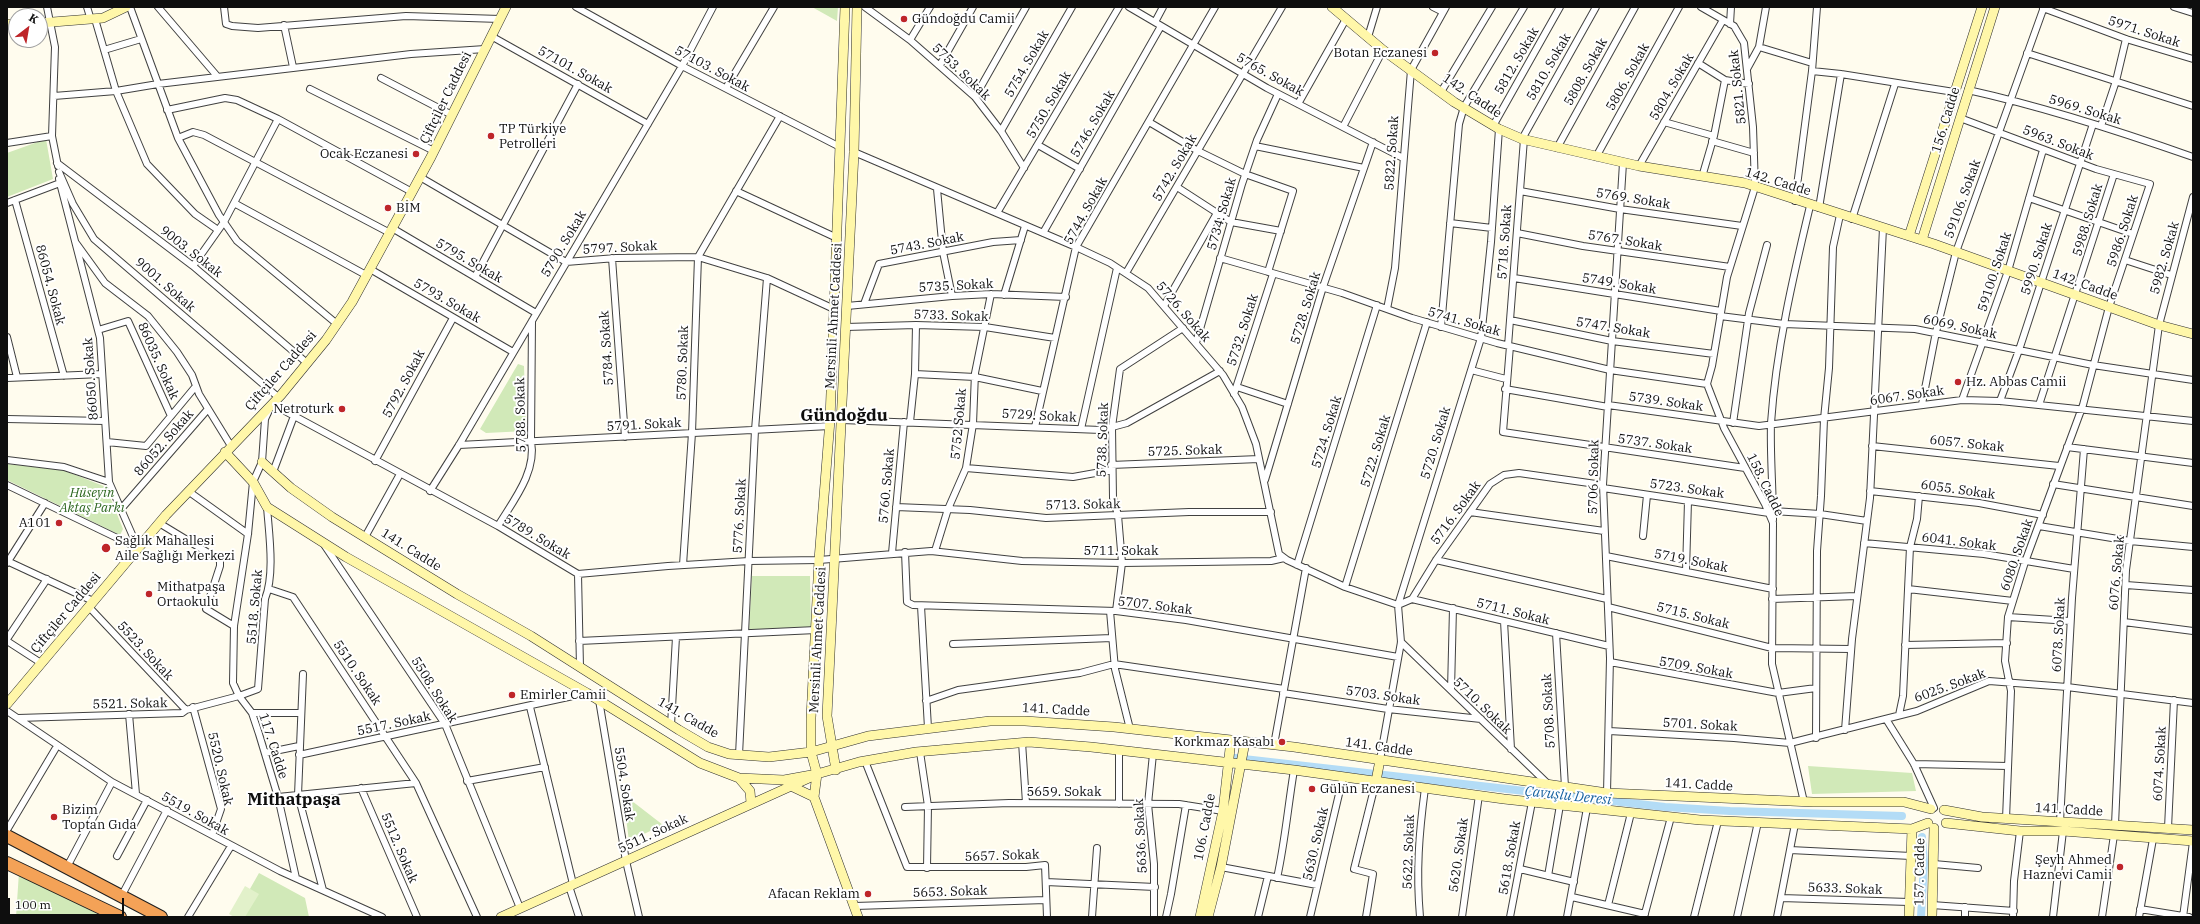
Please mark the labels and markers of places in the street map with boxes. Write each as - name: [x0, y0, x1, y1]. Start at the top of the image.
- place label: Gündoğdu Camii: [912, 11, 1015, 27]
- marker: Gündoğdu Camii: [899, 14, 909, 24]
- place label: Botan Eczanesi: [1334, 45, 1427, 61]
- marker: Botan Eczanesi: [1430, 48, 1440, 58]
- place label: TP Türkiye Petrolleri: [499, 121, 566, 152]
- marker: TP Türkiye Petrolleri: [486, 131, 496, 141]
- place label: Ocak Eczanesi: [320, 146, 408, 162]
- marker: Ocak Eczanesi: [411, 149, 421, 159]
- place label: BİM: [396, 200, 421, 216]
- marker: BİM: [383, 203, 393, 213]
- place label: Hz. Abbas Camii: [1966, 374, 2066, 390]
- marker: Hz. Abbas Camii: [1953, 377, 1963, 387]
- place label: Netroturk: [273, 401, 334, 417]
- marker: Netroturk: [337, 404, 347, 414]
- place label: A101: [19, 515, 51, 531]
- marker: A101: [54, 518, 64, 528]
- place label: Sağlık Mahallesi Aile Sağlığı Merkezi: [115, 533, 235, 564]
- marker: Sağlık Mahallesi Aile Sağlığı Merkezi: [100, 542, 112, 554]
- place label: Mithatpaşa Ortaokulu: [157, 579, 225, 610]
- marker: Mithatpaşa Ortaokulu: [144, 589, 154, 599]
- place label: Emirler Camii: [520, 687, 606, 703]
- marker: Emirler Camii: [507, 690, 517, 700]
- place label: Korkmaz Kasabı: [1174, 734, 1274, 750]
- marker: Korkmaz Kasabı: [1277, 737, 1287, 747]
- place label: Gülün Eczanesi: [1320, 781, 1415, 797]
- marker: Gülün Eczanesi: [1307, 784, 1317, 794]
- place label: Bizim Toptan Gıda: [62, 802, 137, 833]
- marker: Bizim Toptan Gıda: [49, 812, 59, 822]
- place label: Şeyh Ahmed Haznevi Camii: [2023, 852, 2112, 883]
- marker: Şeyh Ahmed Haznevi Camii: [2115, 862, 2125, 872]
- place label: Afacan Reklam: [768, 886, 860, 902]
- marker: Afacan Reklam: [863, 889, 873, 899]

